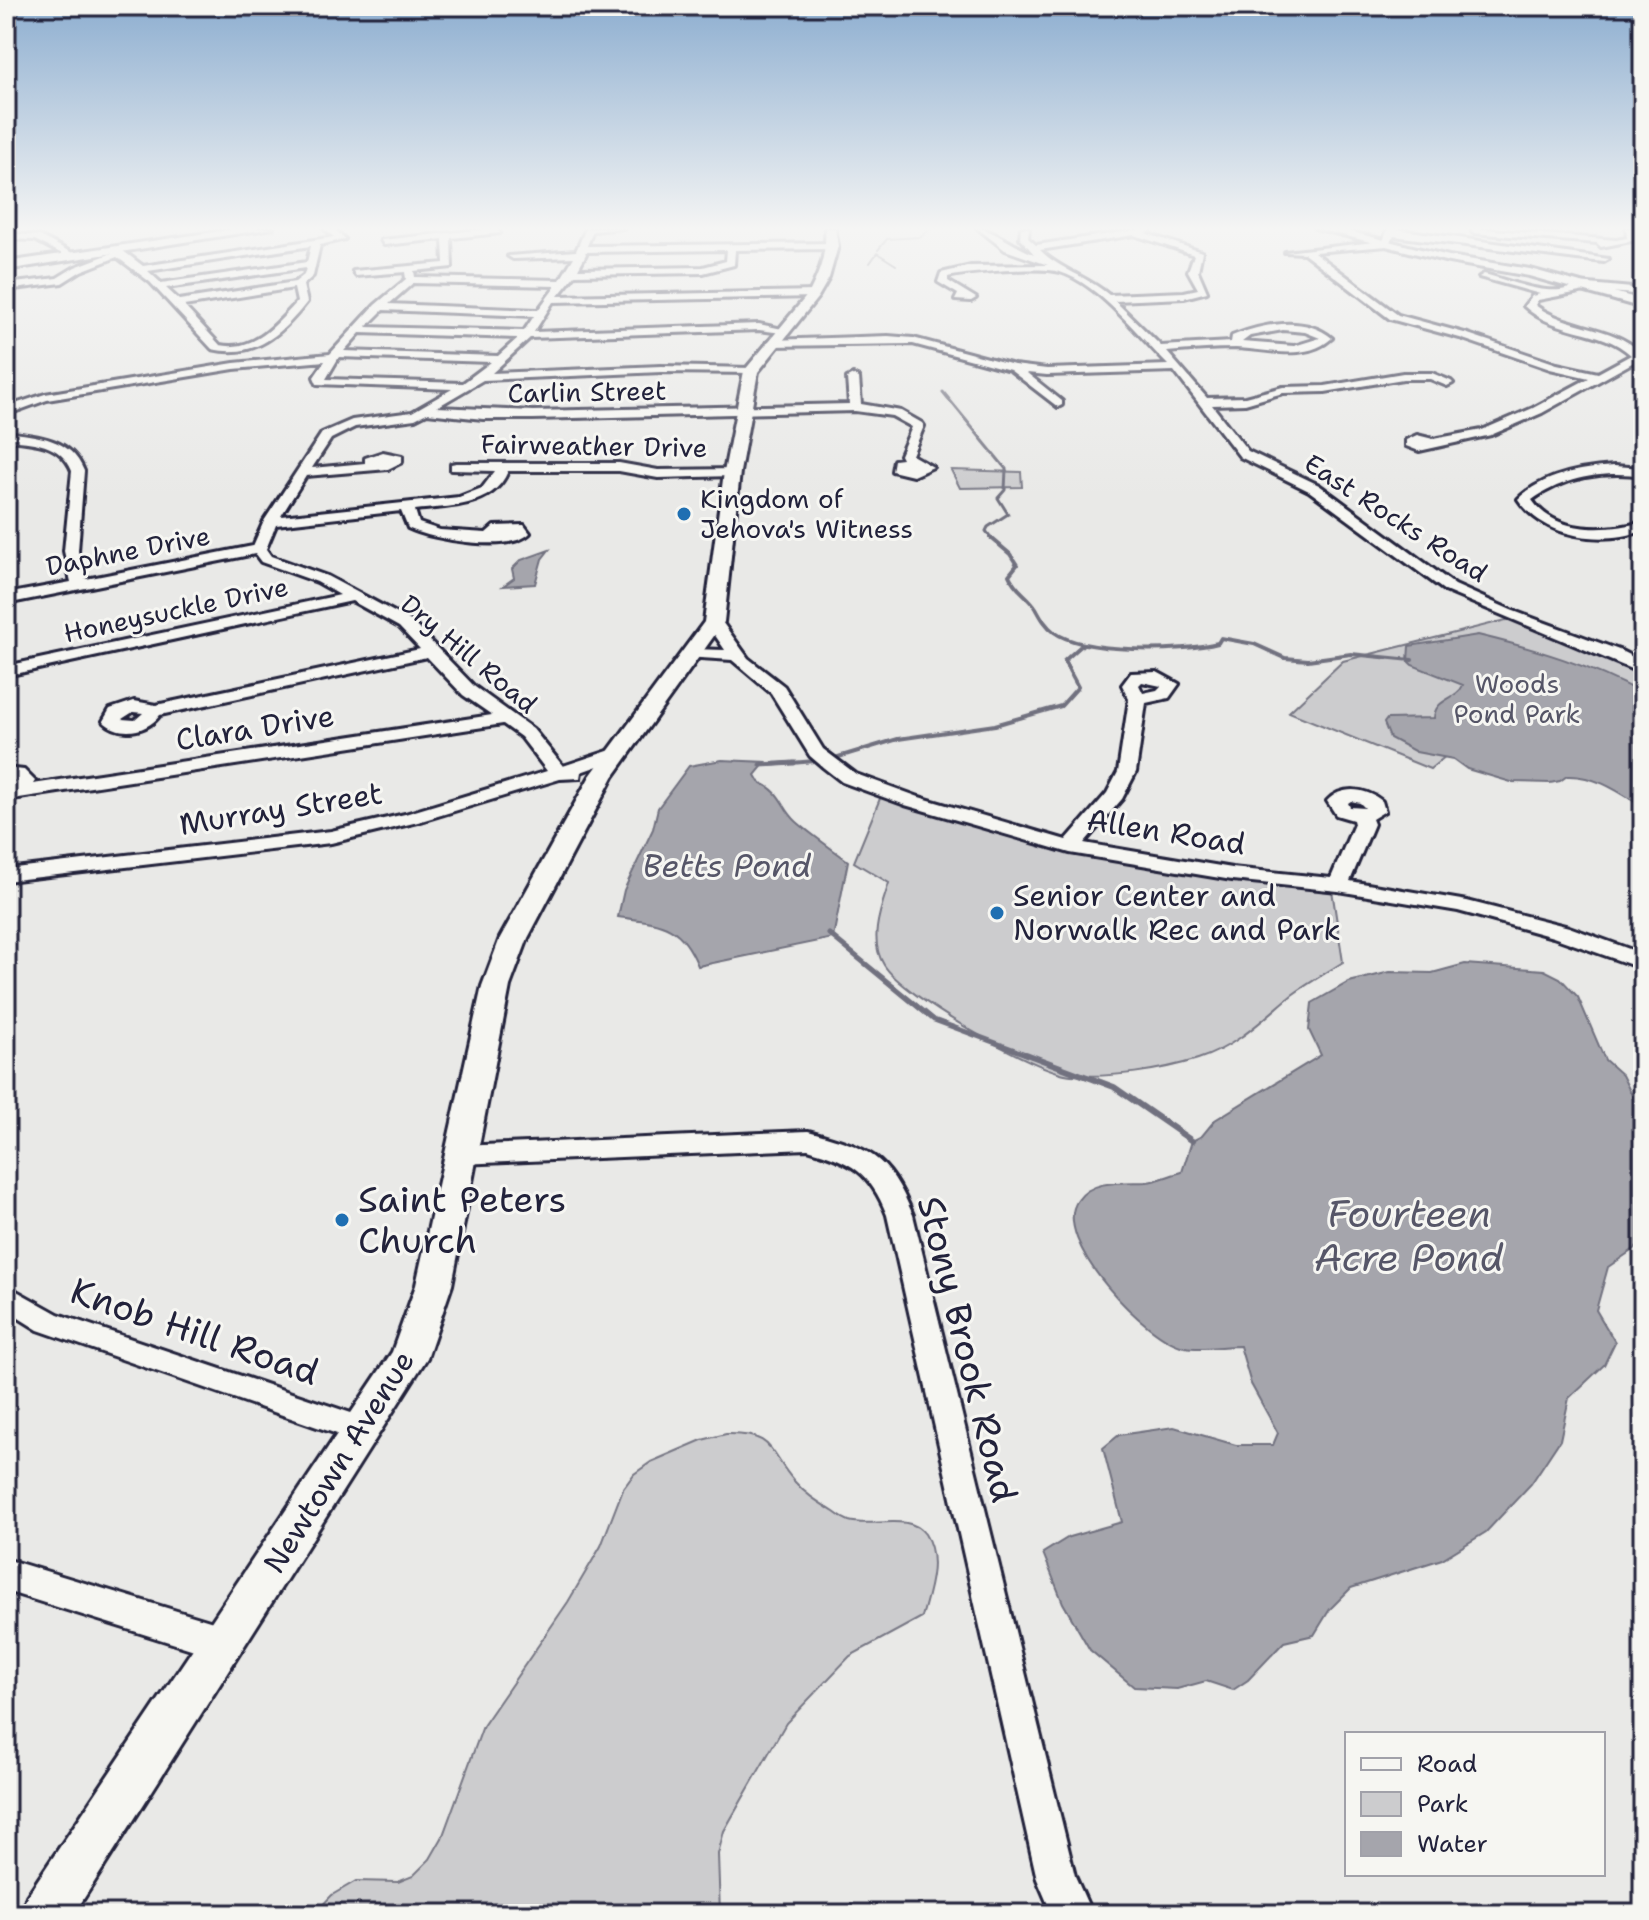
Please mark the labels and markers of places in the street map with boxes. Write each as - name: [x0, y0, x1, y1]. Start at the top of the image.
- place label: Kingdom of Jehova's Witness: [700, 481, 913, 546]
- marker: Kingdom of Jehova's Witness: [675, 505, 693, 523]
- place label: Senior Center and Norwalk Rec and Park: [1013, 875, 1341, 950]
- marker: Senior Center and Norwalk Rec and Park: [988, 904, 1006, 922]
- place label: Saint Peters Church: [358, 1175, 566, 1265]
- marker: Saint Peters Church: [333, 1211, 351, 1229]

